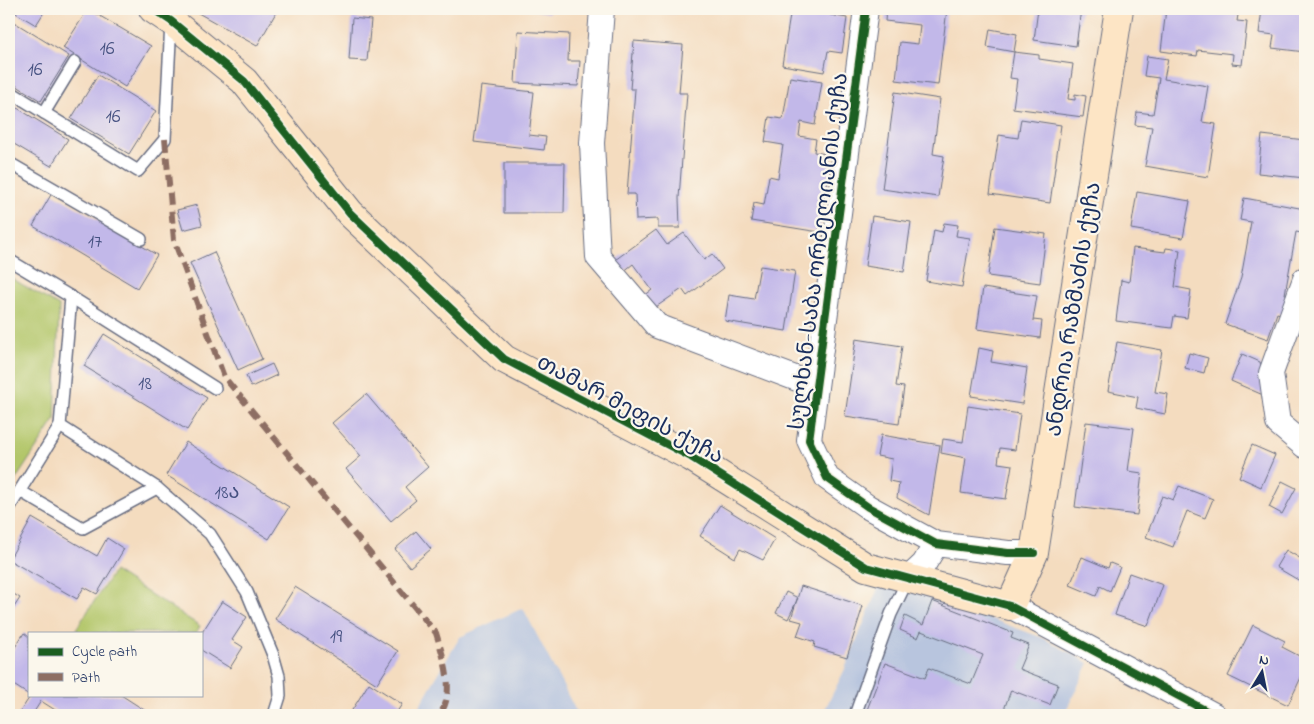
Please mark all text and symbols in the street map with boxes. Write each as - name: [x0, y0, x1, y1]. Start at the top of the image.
- house number: 16: [99, 35, 115, 64]
- house number: 16: [27, 56, 43, 85]
- street label: სულხან-საბა ორბელიანის ქუჩა: [782, 71, 858, 432]
- house number: 16: [105, 103, 121, 132]
- street label: ანდრია რაზმაძის ქუჩა: [1039, 180, 1111, 439]
- house number: 17: [88, 228, 102, 257]
- street label: თამარ მეფის ქუჩა: [530, 348, 729, 473]
- house number: 18: [138, 370, 152, 399]
- house number: 18ა: [215, 479, 239, 508]
- house number: 19: [330, 623, 342, 652]
- legend: [28, 632, 202, 696]
- text: Cycle path: [72, 641, 137, 664]
- north arrow: [1236, 646, 1286, 696]
- text: N: [1258, 650, 1270, 672]
- text: Path: [72, 667, 100, 689]

